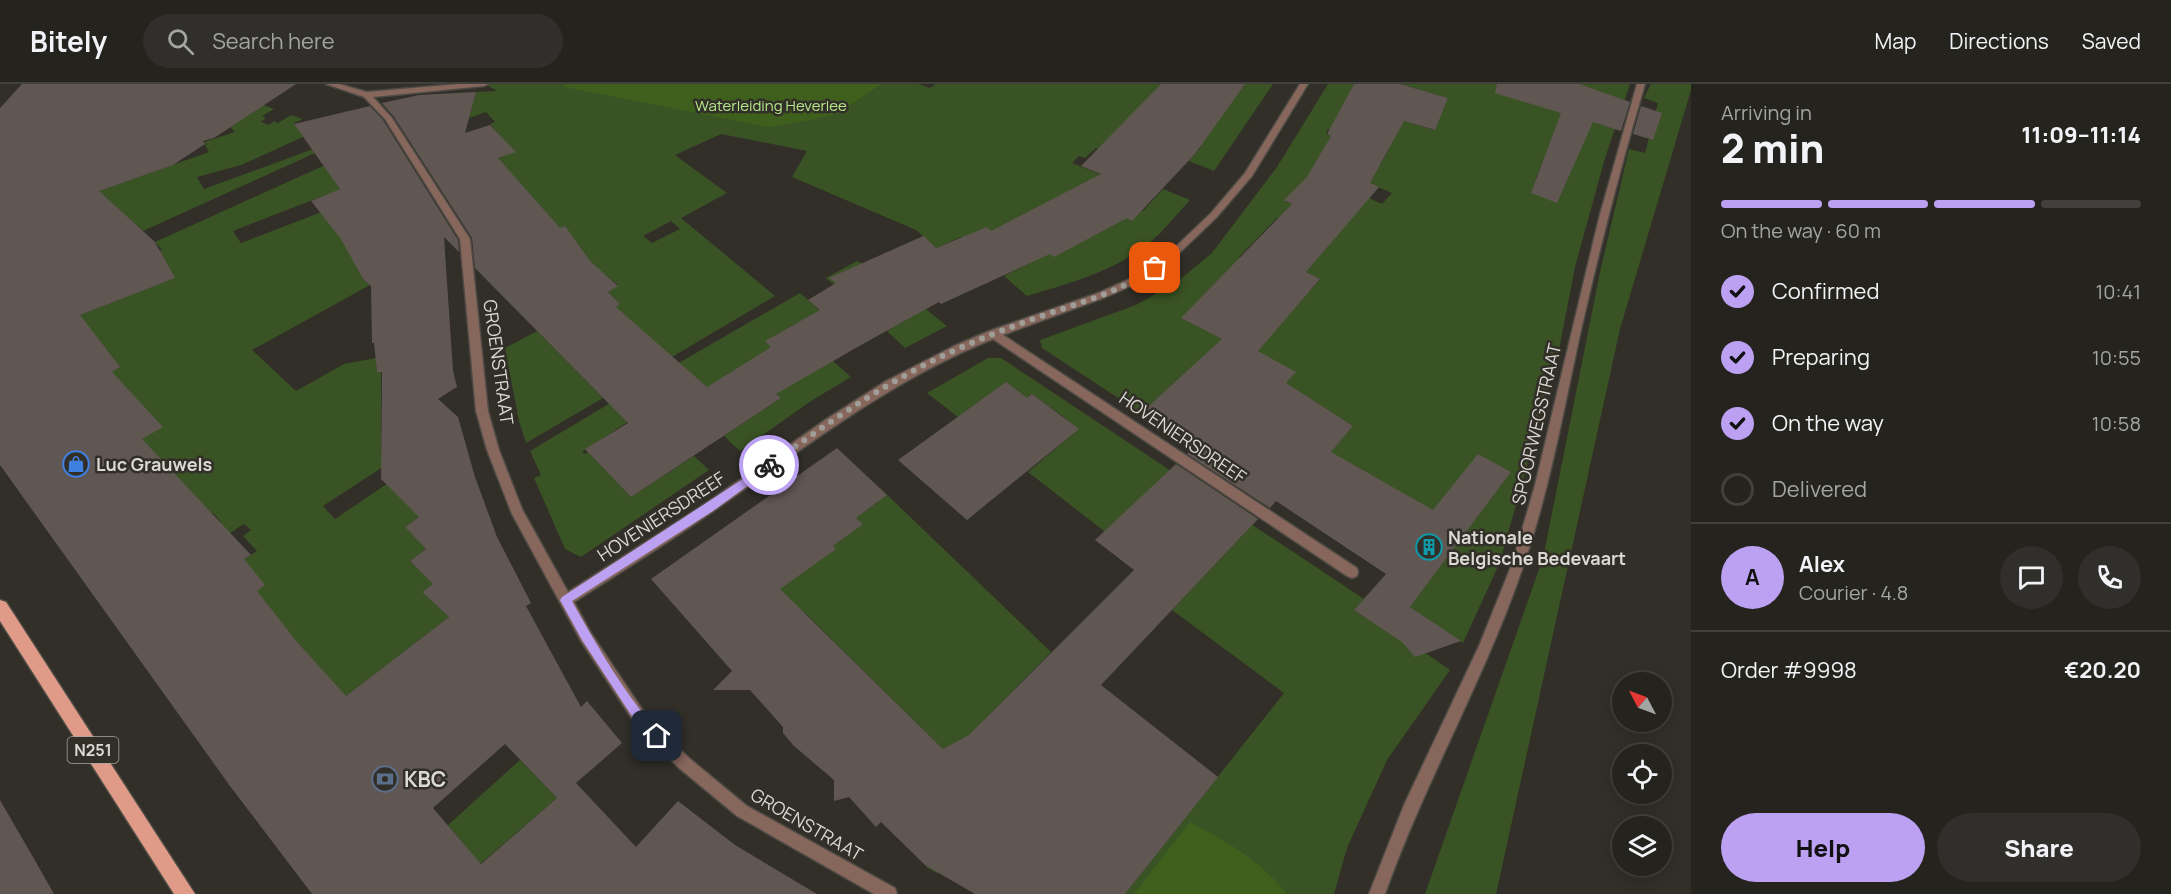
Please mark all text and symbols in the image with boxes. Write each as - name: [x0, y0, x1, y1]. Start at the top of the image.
- search box: [143, 14, 563, 68]
- text: Bitely: [30, 22, 107, 60]
- icon: search: [164, 25, 197, 58]
- text: Search here: [212, 26, 335, 56]
- text: Map: [1875, 27, 1916, 55]
- text: Directions: [1949, 27, 2049, 55]
- text: Saved: [2082, 27, 2141, 55]
- park label: Waterleiding Heverlee: [695, 95, 847, 116]
- text: Arriving in: [1721, 99, 1812, 126]
- text: 11:09–11:14: [2021, 120, 2141, 150]
- text: 2 min: [1721, 121, 1824, 175]
- text: On the way · 60 m: [1721, 217, 1881, 244]
- pin: [1129, 242, 1180, 293]
- icon: bag: [1138, 251, 1171, 284]
- icon: check: [1721, 275, 1754, 308]
- text: Confirmed: [1772, 276, 1880, 306]
- text: 10:41: [2095, 278, 2141, 305]
- street label: GROENSTRAAT: [478, 298, 520, 426]
- street label: SPOORWEGSTRAAT: [1506, 341, 1566, 507]
- icon: check: [1721, 341, 1754, 374]
- text: Preparing: [1772, 342, 1870, 372]
- text: 10:55: [2092, 344, 2141, 371]
- street label: HOVENIERSDREEF: [1115, 386, 1251, 488]
- icon: check: [1721, 407, 1754, 440]
- text: On the way: [1772, 408, 1884, 438]
- text: 10:58: [2092, 410, 2141, 437]
- courier: [739, 435, 799, 495]
- shop icon: Luc Grauwels: [61, 449, 91, 479]
- icon: bike: [753, 449, 786, 482]
- place label: Luc Grauwels: [96, 452, 213, 476]
- street label: HOVENIERSDREEF: [592, 466, 730, 566]
- text: Delivered: [1772, 474, 1867, 504]
- place label: Nationale Belgische Bedevaart: [1448, 525, 1626, 570]
- building icon: Nationale Belgische Bedevaart: [1414, 532, 1444, 562]
- button: chat: [2000, 546, 2063, 609]
- button: phone: [2078, 546, 2141, 609]
- text: Alex: [1799, 549, 1845, 579]
- text: A: [1745, 562, 1760, 592]
- text: Courier · 4.8: [1799, 579, 1908, 606]
- text: Order #9998: [1721, 655, 1857, 685]
- text: €20.20: [2064, 655, 2141, 685]
- north arrow: [1612, 672, 1672, 732]
- map controls: [1612, 672, 1672, 876]
- pin: [631, 710, 682, 761]
- icon: home: [640, 719, 673, 752]
- road number: N251: [68, 737, 118, 763]
- button: locate: [1612, 744, 1672, 804]
- bank icon: KBC: [370, 764, 400, 794]
- place label: KBC: [404, 765, 446, 793]
- street label: GROENSTRAAT: [746, 782, 868, 866]
- button: Help: [1721, 813, 1925, 882]
- button: Share: [1937, 813, 2141, 882]
- button: layers: [1612, 816, 1672, 876]

